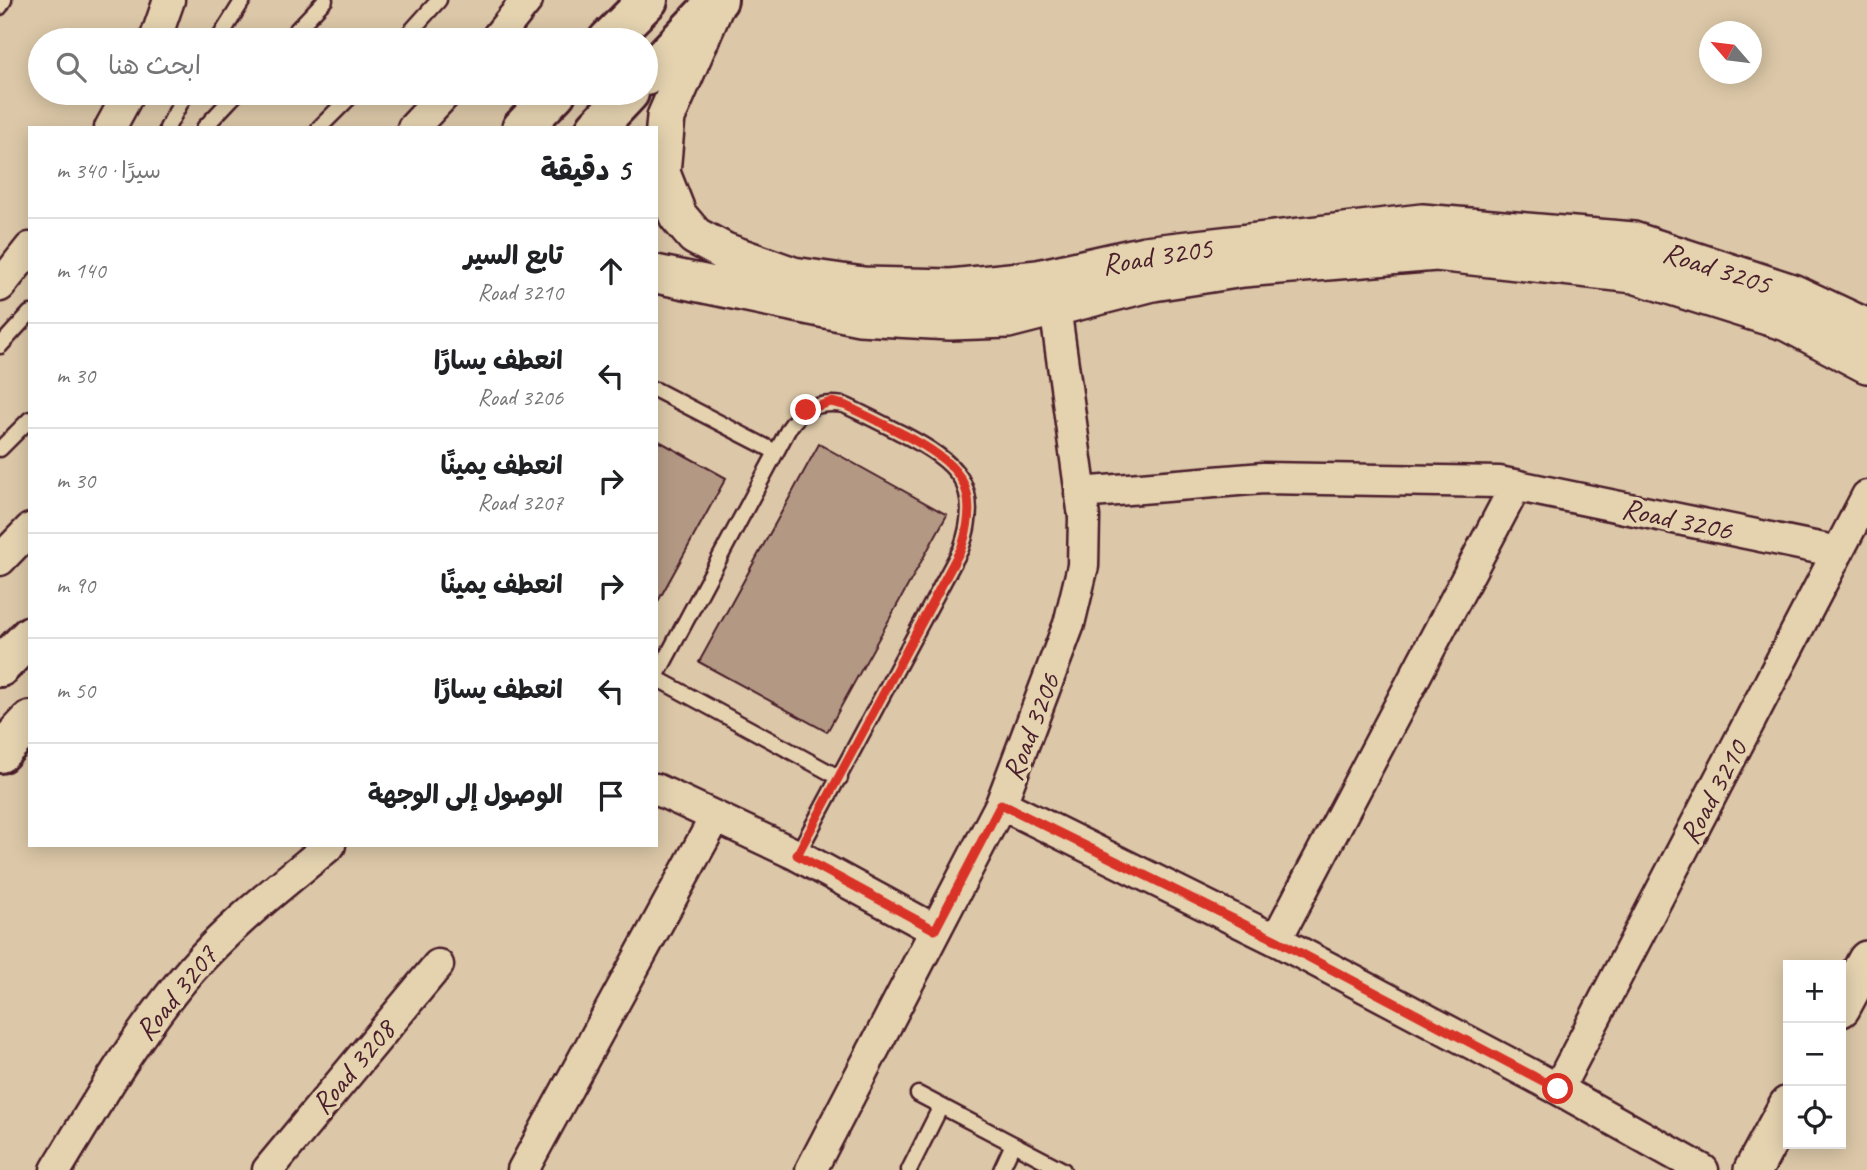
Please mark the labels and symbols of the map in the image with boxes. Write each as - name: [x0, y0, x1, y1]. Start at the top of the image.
- north arrow: [1699, 21, 1762, 84]
- street label: Road 3205: [1099, 228, 1217, 283]
- street label: Road 3205: [1658, 233, 1777, 304]
- route end: [790, 394, 821, 425]
- street label: Road 3206: [1619, 489, 1737, 549]
- street label: Road 3206: [993, 667, 1069, 786]
- street label: Road 3210: [1670, 732, 1757, 850]
- street label: Road 3207: [126, 937, 227, 1048]
- street label: Road 3208: [303, 1010, 405, 1122]
- route start: [1542, 1073, 1573, 1104]

